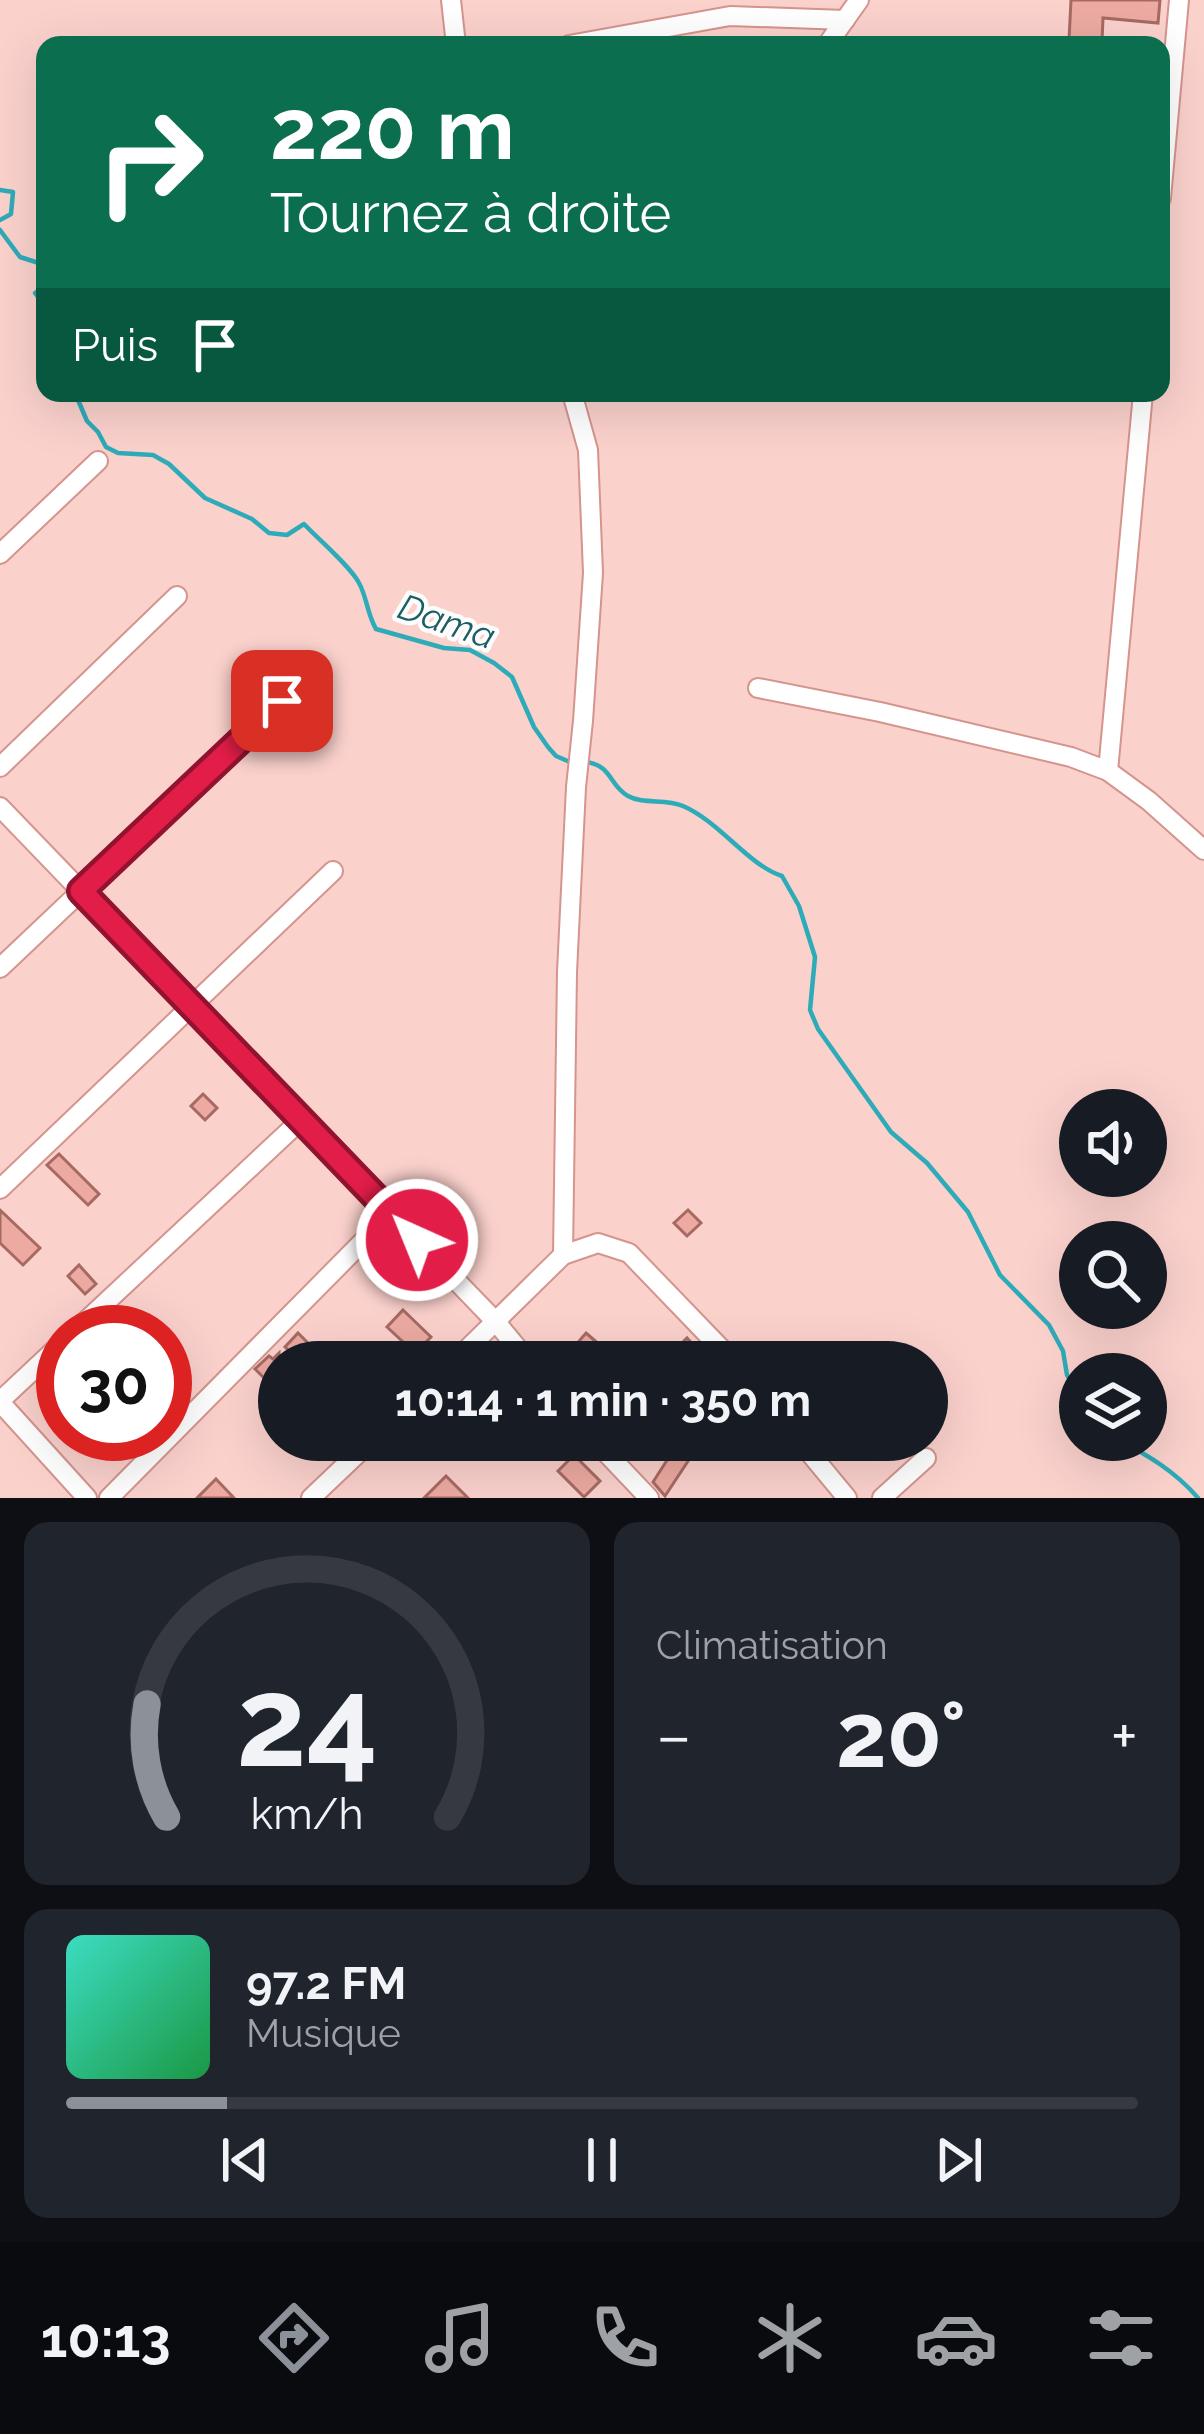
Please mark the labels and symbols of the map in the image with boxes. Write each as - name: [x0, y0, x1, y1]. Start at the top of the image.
- water label: Dama: [393, 585, 501, 657]
- pin: [231, 650, 333, 752]
- position arrow: [354, 1177, 480, 1303]
- speed limit sign: 30: [36, 1305, 192, 1461]

